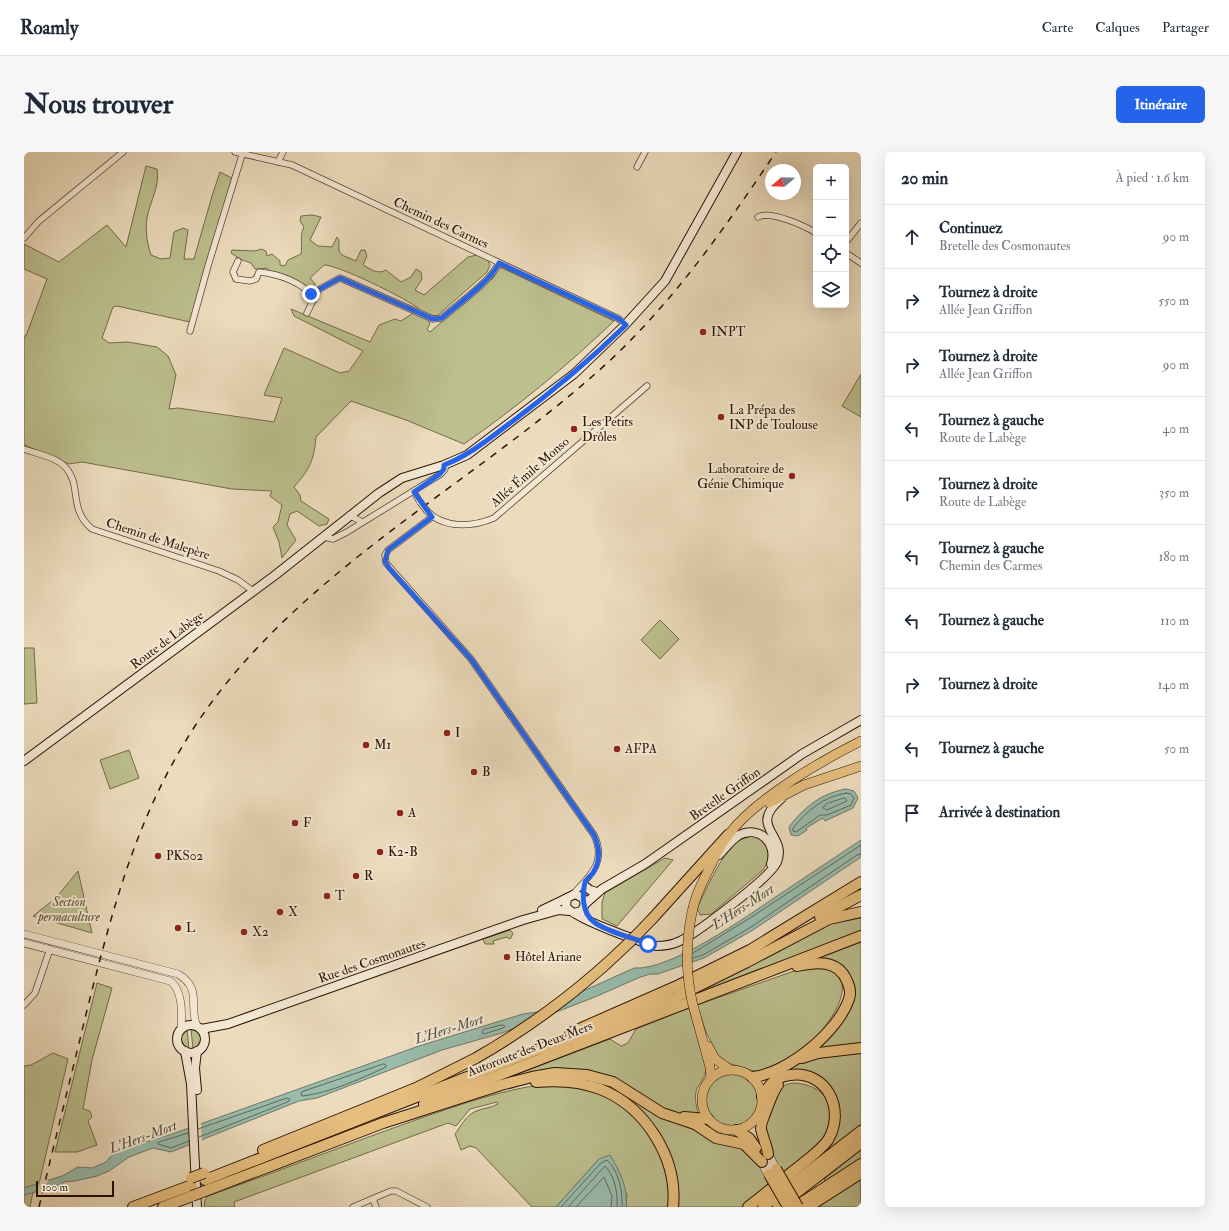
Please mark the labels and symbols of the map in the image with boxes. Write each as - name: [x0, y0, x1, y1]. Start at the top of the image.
- north arrow: [765, 164, 801, 200]
- street label: Chemin des Carmes: [391, 194, 492, 252]
- route end: [302, 285, 320, 303]
- place label: INPT: [711, 324, 746, 340]
- marker: INPT: [698, 327, 708, 337]
- place label: La Prépa des INP de Toulouse: [729, 402, 818, 433]
- marker: La Prépa des INP de Toulouse: [716, 412, 726, 422]
- place label: Les Petits Drôles: [582, 414, 634, 445]
- marker: Les Petits Drôles: [569, 424, 579, 434]
- street label: Allée Émile Monso: [486, 433, 573, 511]
- place label: Laboratoire de Génie Chimique: [697, 461, 785, 492]
- marker: Laboratoire de Génie Chimique: [787, 471, 797, 481]
- street label: Chemin de Malepère: [104, 515, 212, 564]
- street label: Route de Labège: [127, 607, 207, 673]
- place label: I: [455, 725, 460, 741]
- marker: I: [442, 728, 452, 738]
- place label: M1: [374, 737, 392, 753]
- marker: M1: [361, 740, 371, 750]
- place label: AFPA: [624, 741, 658, 757]
- marker: AFPA: [612, 744, 622, 754]
- place label: B: [482, 764, 491, 780]
- street label: Bretelle Griffon: [687, 764, 764, 824]
- marker: B: [469, 767, 479, 777]
- place label: A: [407, 805, 417, 821]
- marker: A: [395, 808, 405, 818]
- place label: F: [303, 815, 311, 831]
- marker: F: [290, 818, 300, 828]
- place label: K2-B: [388, 844, 418, 860]
- marker: K2-B: [375, 847, 385, 857]
- place label: PKS02: [166, 848, 203, 864]
- marker: PKS02: [153, 851, 163, 861]
- place label: R: [364, 868, 374, 884]
- marker: R: [351, 871, 361, 881]
- water label: L'Hers-Mort: [708, 880, 778, 934]
- place label: T: [335, 888, 345, 904]
- marker: T: [322, 891, 332, 901]
- park label: Section permaculture: [36, 894, 101, 925]
- place label: X: [288, 904, 298, 920]
- marker: X: [275, 907, 285, 917]
- place label: L: [186, 920, 196, 936]
- marker: L: [173, 923, 183, 933]
- place label: X2: [252, 924, 269, 940]
- marker: X2: [239, 927, 249, 937]
- street label: Rue des Cosmonautes: [316, 935, 428, 987]
- route start: [639, 935, 657, 953]
- place label: Hôtel Ariane: [515, 949, 582, 965]
- marker: Hôtel Ariane: [502, 952, 512, 962]
- water label: L'Hers-Mort: [412, 1010, 486, 1048]
- street label: Autoroute des Deux Mers: [464, 1018, 595, 1081]
- water label: L'Hers-Mort: [106, 1117, 180, 1157]
- scale bar: [36, 1179, 114, 1198]

